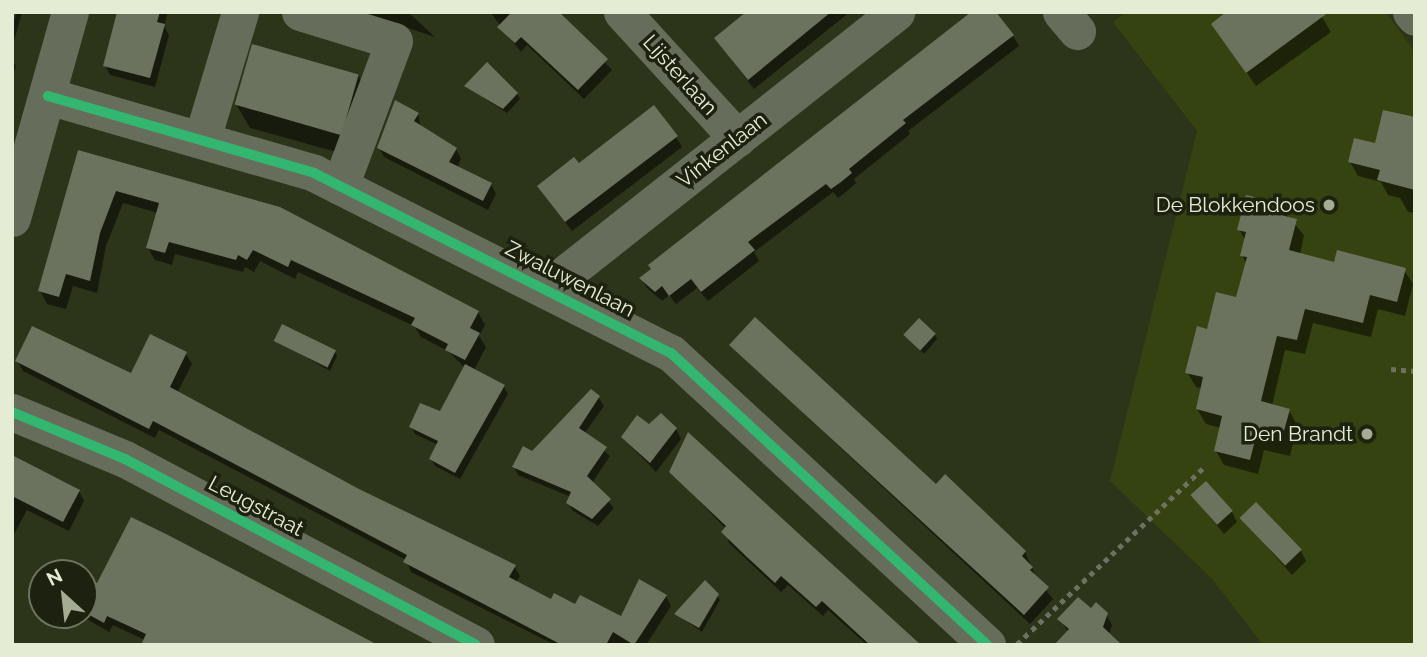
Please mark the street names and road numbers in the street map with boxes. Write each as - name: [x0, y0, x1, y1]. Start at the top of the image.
- street label: Lijsterlaan: [637, 30, 723, 120]
- street label: Vinkenlaan: [672, 107, 772, 193]
- street label: Zwaluwenlaan: [501, 236, 639, 322]
- street label: Leugstraat: [204, 470, 308, 542]

